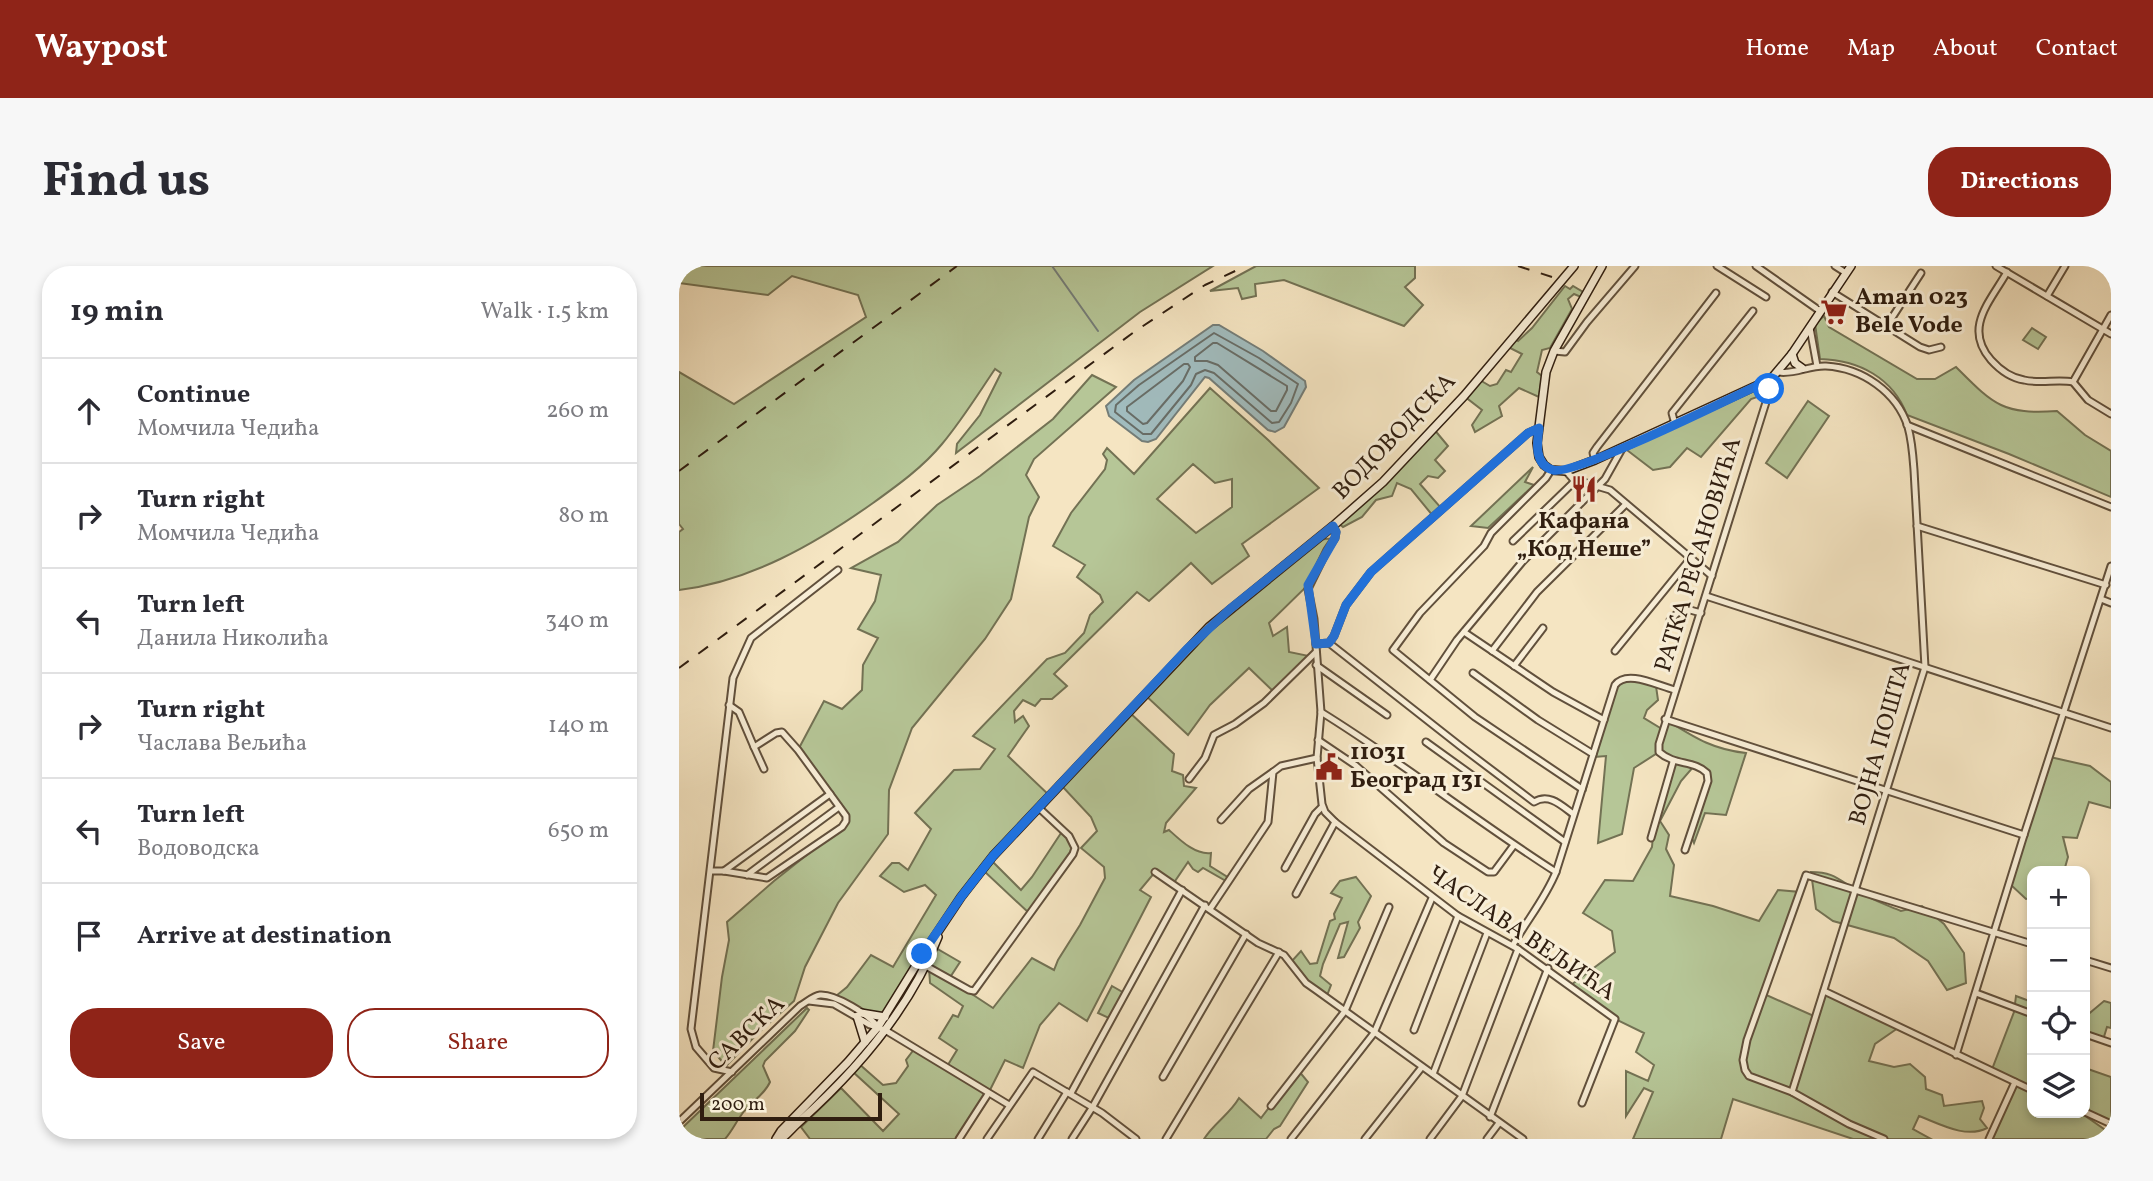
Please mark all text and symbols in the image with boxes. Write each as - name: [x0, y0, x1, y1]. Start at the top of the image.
- text: Waypost: [35, 26, 168, 72]
- text: Home: [1745, 32, 1809, 66]
- text: Map: [1847, 32, 1895, 66]
- text: About: [1933, 32, 1998, 66]
- text: Contact: [2036, 32, 2118, 66]
- button: Directions: [1928, 147, 2111, 217]
- text: Find us: [42, 148, 210, 217]
- place label: Aman 023 Bele Vode: [1855, 281, 1968, 343]
- text: 19 min: [70, 291, 164, 333]
- text: Walk · 1.5 km: [481, 296, 609, 328]
- supermarket icon: Aman 023 Bele Vode: [1819, 297, 1849, 327]
- street label: ВОДОВОДСКА: [1325, 366, 1465, 508]
- route start: [1753, 373, 1784, 404]
- text: Continue: [137, 377, 250, 413]
- icon: ahead: [70, 392, 108, 430]
- text: 260 m: [546, 395, 609, 427]
- text: Момчила Чедића: [137, 413, 320, 445]
- street label: РАТКА РЕСАНОВИЋА: [1647, 433, 1751, 677]
- restaurant icon: Кафана „Код Неше”: [1569, 474, 1599, 504]
- text: Turn right: [137, 482, 265, 518]
- icon: right: [70, 497, 108, 535]
- text: 80 m: [559, 500, 609, 532]
- place label: Кафана „Код Неше”: [1516, 505, 1652, 567]
- text: Момчила Чедића: [137, 518, 320, 550]
- text: Turn left: [137, 587, 245, 623]
- icon: left: [70, 602, 108, 640]
- text: 340 m: [545, 605, 609, 637]
- text: Данила Николића: [137, 623, 329, 655]
- street label: ВОЈНА ПОШТА: [1841, 658, 1921, 830]
- text: Turn right: [137, 692, 265, 728]
- icon: right: [70, 707, 108, 745]
- text: 140 m: [548, 710, 609, 742]
- text: Часлава Вељића: [137, 728, 307, 760]
- place label: 11031 Београд 131: [1350, 736, 1483, 798]
- public building icon: 11031 Београд 131: [1314, 752, 1344, 782]
- text: Turn left: [137, 797, 245, 833]
- icon: left: [70, 812, 108, 850]
- text: 650 m: [548, 815, 609, 847]
- text: Водоводска: [137, 833, 260, 865]
- street label: ЧАСЛАВА ВЕЉИЋА: [1420, 858, 1622, 1010]
- map controls: [2027, 866, 2090, 1118]
- button: +: [2027, 866, 2090, 929]
- icon: arrive: [70, 917, 108, 955]
- text: Arrive at destination: [137, 918, 392, 954]
- button: −: [2027, 929, 2090, 992]
- route end: [906, 938, 937, 969]
- street label: САВСКА: [701, 988, 793, 1080]
- button: locate: [2027, 992, 2090, 1055]
- button: Save: [70, 1008, 333, 1078]
- button: Share: [347, 1008, 609, 1078]
- button: layers: [2027, 1055, 2090, 1118]
- scale bar: [700, 1090, 882, 1122]
- text: 200 m: [711, 1092, 765, 1118]

